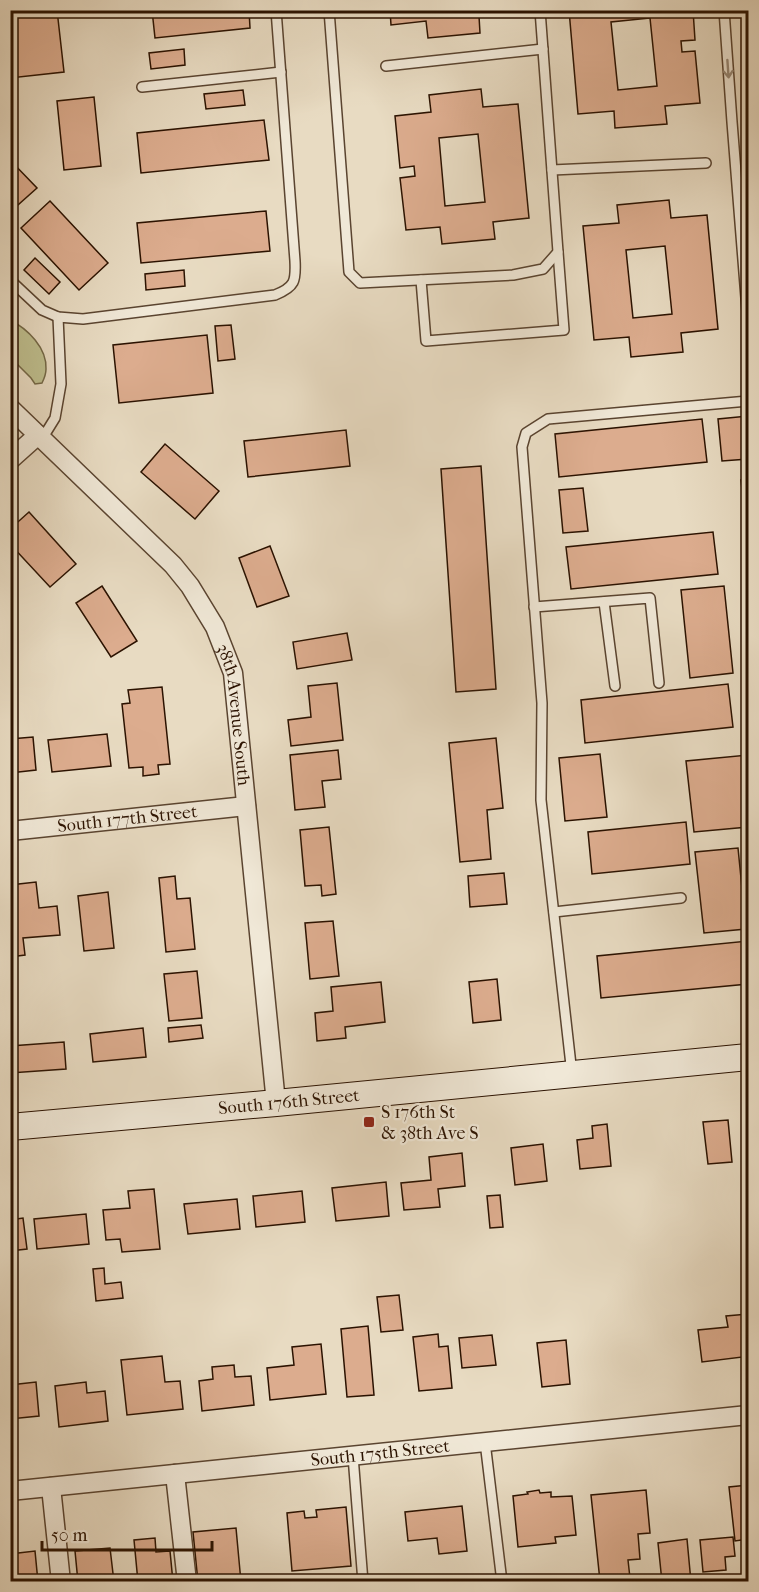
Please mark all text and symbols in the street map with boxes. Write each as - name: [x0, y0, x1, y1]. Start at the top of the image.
- one-way arrow: [723, 58, 734, 78]
- street label: 38th Avenue South: [212, 641, 254, 787]
- street label: South 177th Street: [56, 801, 199, 837]
- street label: South 176th Street: [217, 1085, 361, 1119]
- place label: S 176th St & 38th Ave S: [381, 1102, 478, 1144]
- marker: S 176th St & 38th Ave S: [362, 1115, 376, 1129]
- street label: South 175th Street: [310, 1436, 451, 1471]
- scale bar: [42, 1514, 212, 1552]
- text: 50 m: [51, 1525, 88, 1546]

